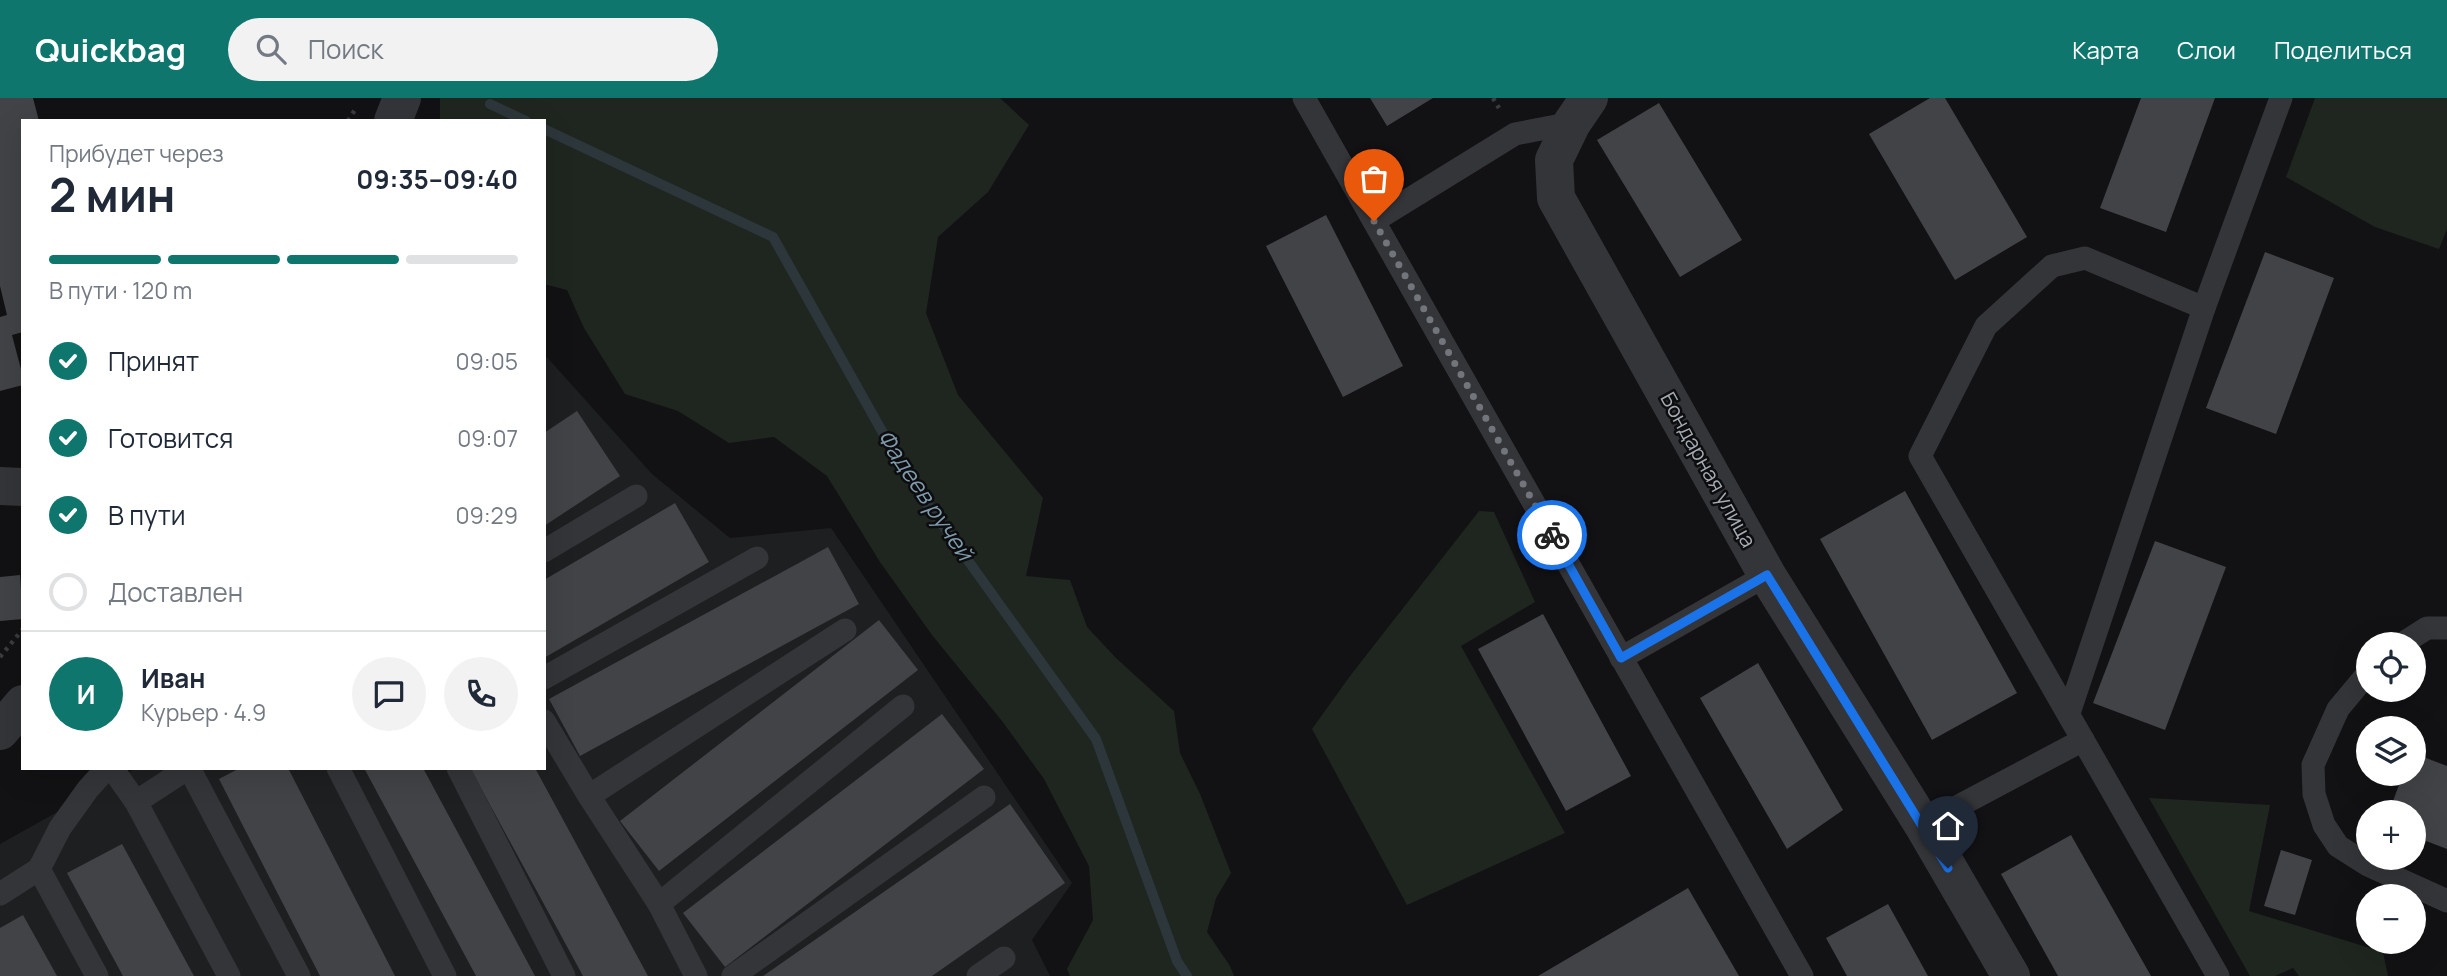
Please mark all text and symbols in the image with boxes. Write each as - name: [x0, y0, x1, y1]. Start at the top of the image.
- search box: [228, 18, 718, 81]
- text: Quickbag: [35, 27, 186, 72]
- icon: search: [252, 30, 290, 68]
- text: Поиск: [308, 31, 384, 67]
- text: Карта: [2072, 33, 2139, 66]
- text: Слои: [2177, 33, 2236, 66]
- text: Поделиться: [2274, 33, 2412, 66]
- text: Прибудет через: [49, 137, 224, 169]
- pin: [1344, 149, 1404, 221]
- icon: bag: [1355, 160, 1393, 198]
- text: 09:35–09:40: [356, 161, 518, 197]
- text: 2 мин: [49, 163, 176, 226]
- text: В пути · 120 m: [49, 274, 192, 306]
- icon: check: [49, 342, 87, 380]
- text: Принят: [108, 343, 199, 379]
- text: 09:05: [456, 345, 518, 377]
- street label: Бондарная улица: [1655, 387, 1763, 552]
- icon: check: [49, 419, 87, 457]
- text: Готовится: [108, 420, 233, 456]
- text: 09:07: [457, 422, 518, 454]
- water label: Фадеев ручей: [870, 423, 982, 568]
- icon: check: [49, 496, 87, 534]
- text: В пути: [108, 497, 186, 533]
- text: 09:29: [455, 499, 518, 531]
- courier: [1517, 500, 1587, 570]
- icon: bike: [1533, 516, 1571, 554]
- text: Доставлен: [108, 574, 243, 610]
- map controls: [2356, 632, 2426, 954]
- button: locate: [2356, 632, 2426, 702]
- button: chat: [352, 657, 426, 731]
- button: phone: [444, 657, 518, 731]
- text: Иван: [141, 660, 205, 696]
- text: И: [77, 676, 95, 712]
- text: Курьер · 4.9: [141, 696, 266, 728]
- button: layers: [2356, 716, 2426, 786]
- pin: [1918, 796, 1978, 868]
- button: +: [2356, 800, 2426, 870]
- icon: home: [1929, 807, 1967, 845]
- button: −: [2356, 884, 2426, 954]

